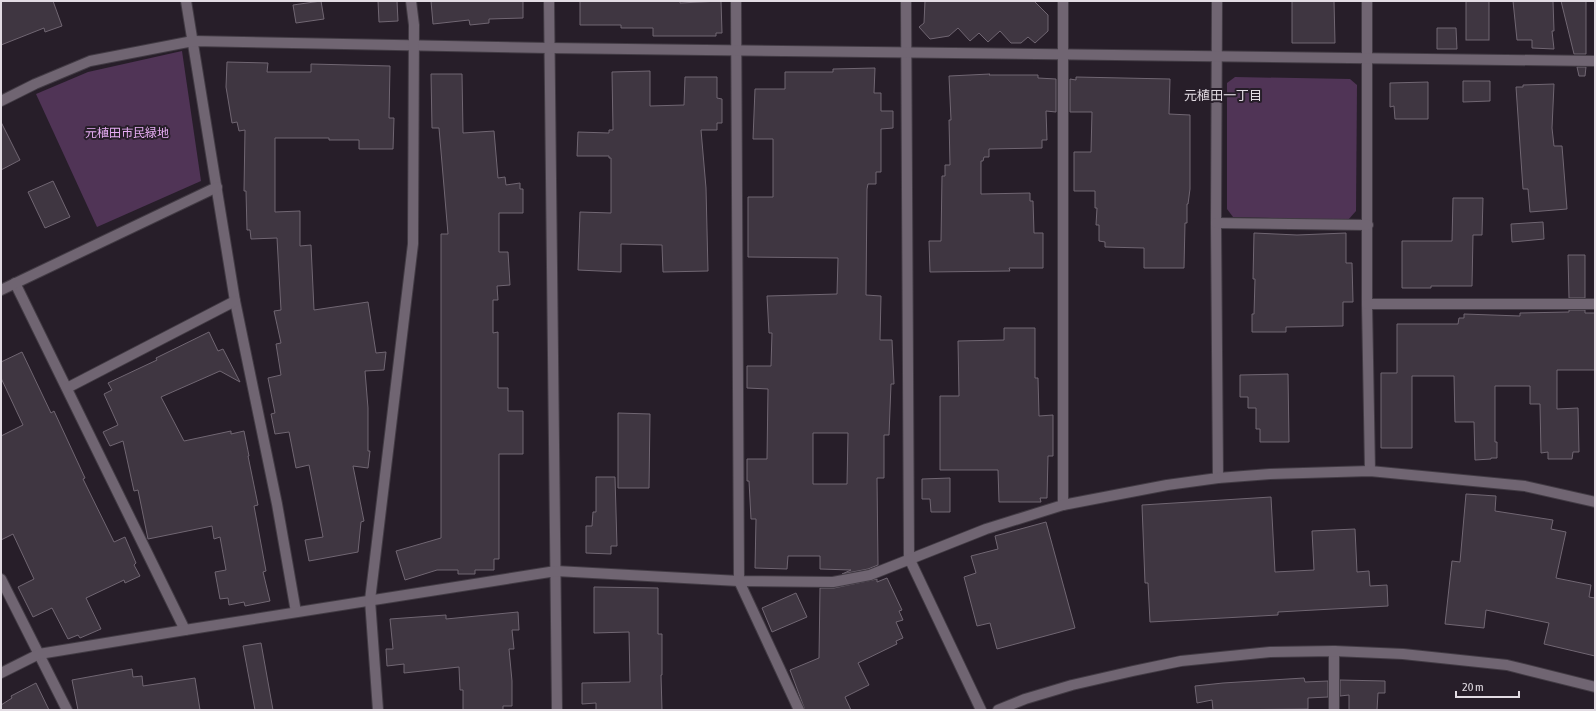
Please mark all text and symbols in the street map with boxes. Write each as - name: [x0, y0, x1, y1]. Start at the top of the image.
- district label: 元植田一丁目: [1184, 88, 1262, 103]
- park label: 元植田市民緑地: [85, 126, 169, 140]
- scale bar: [1456, 673, 1519, 699]
- text: 20 m: [1462, 680, 1484, 694]

